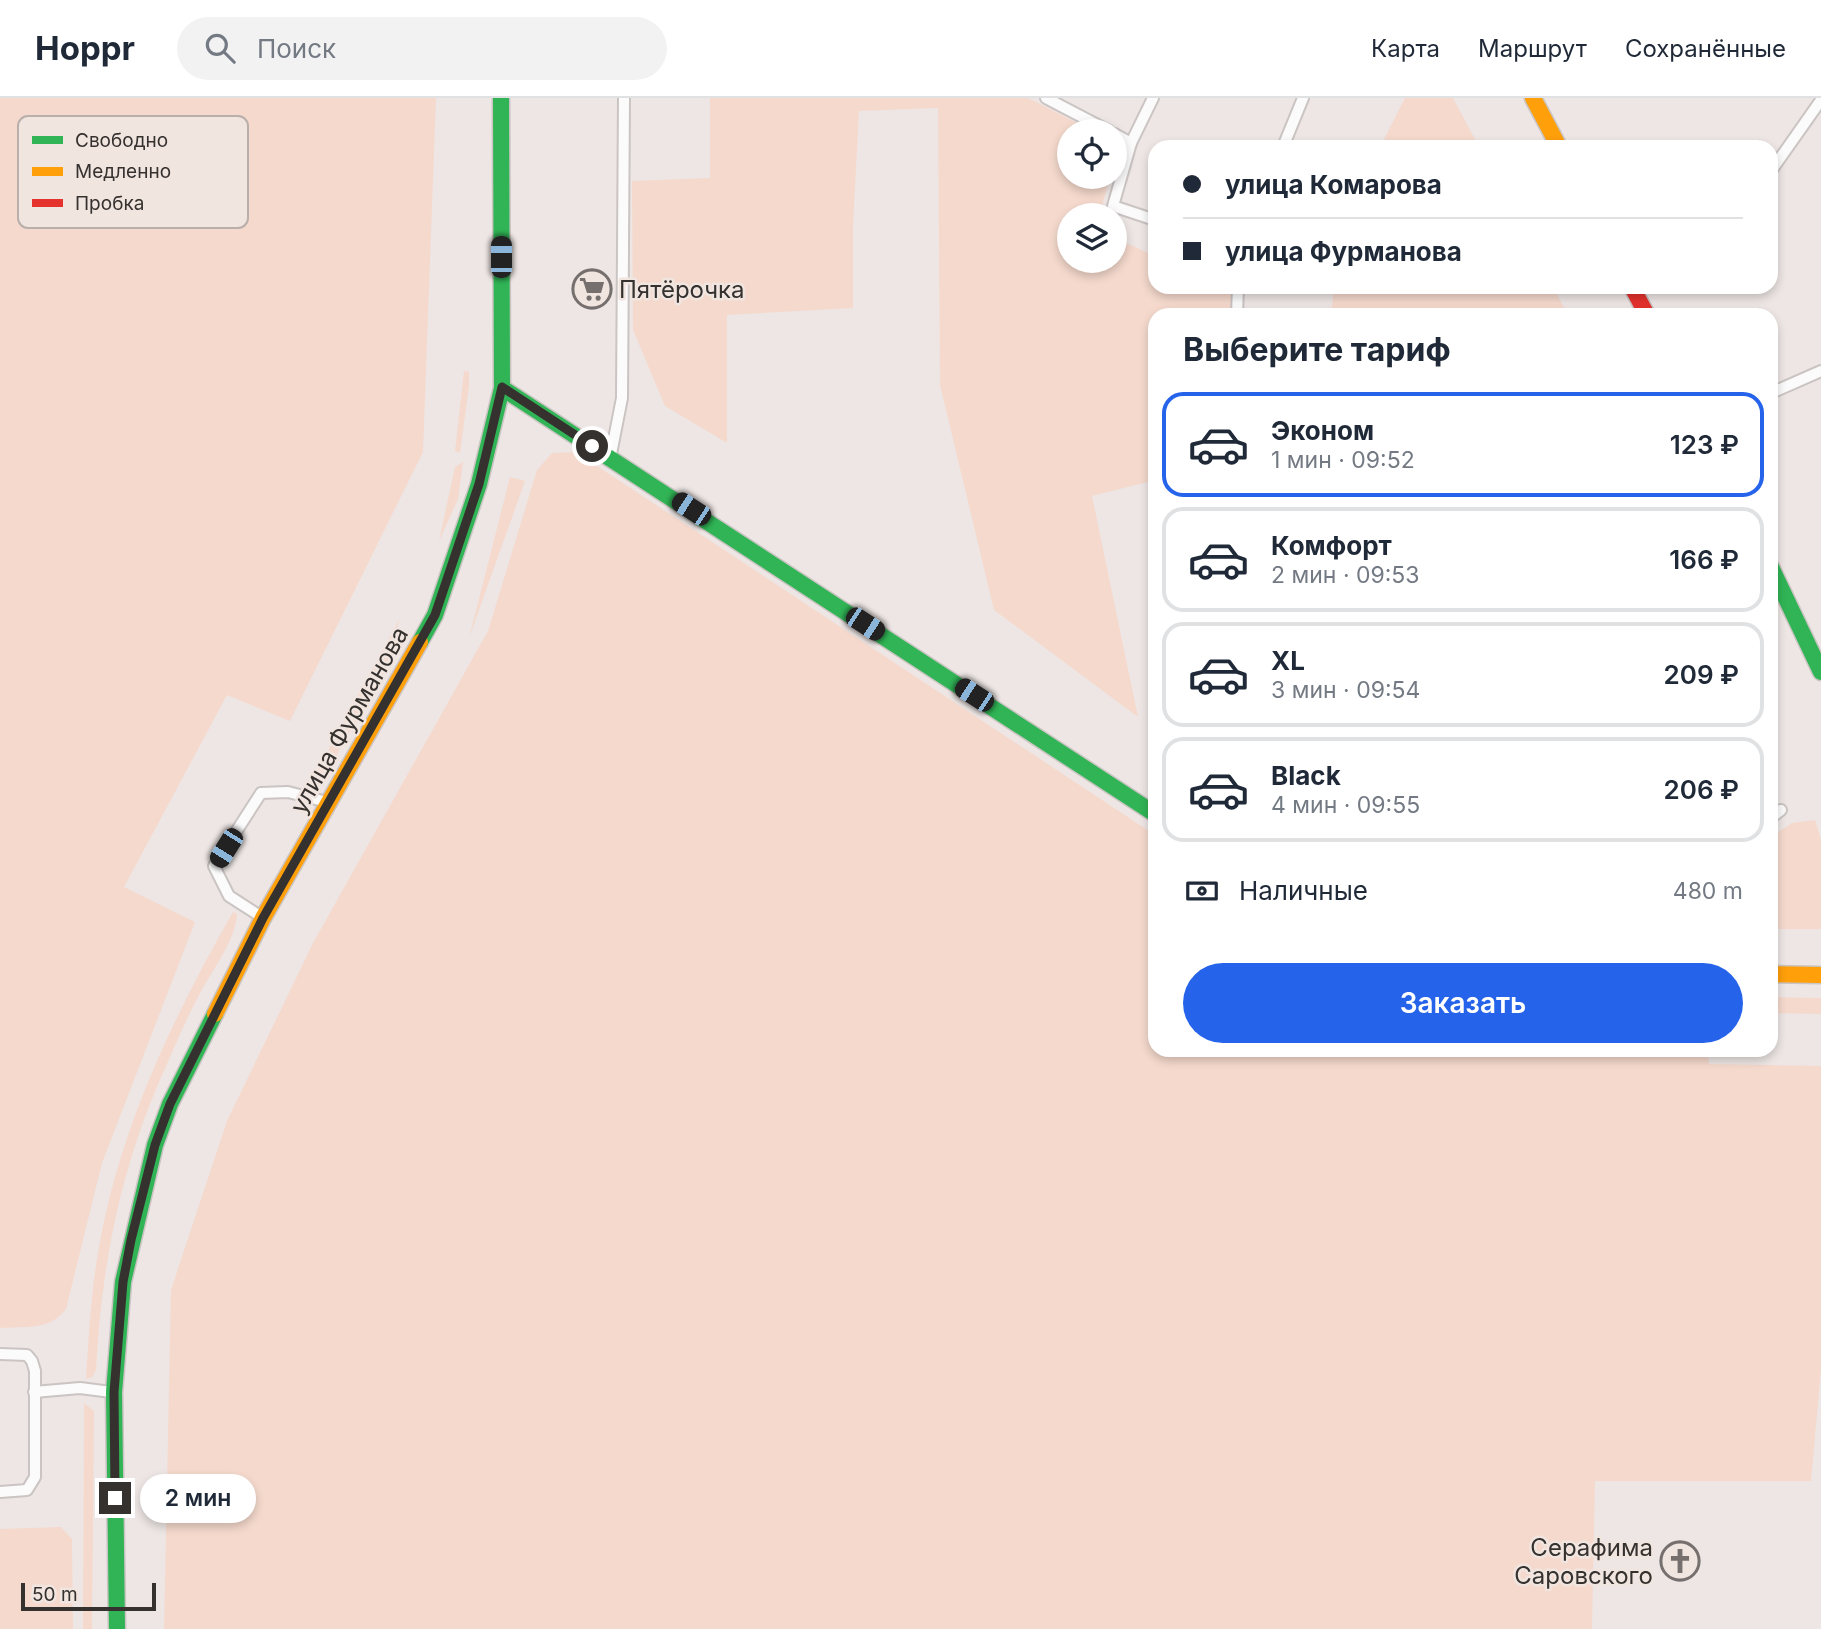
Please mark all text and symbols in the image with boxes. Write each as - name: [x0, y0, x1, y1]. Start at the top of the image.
- search box: [177, 17, 667, 80]
- text: Hoppr: [35, 28, 135, 68]
- icon: search: [201, 29, 239, 67]
- text: Поиск: [257, 33, 336, 64]
- text: Карта: [1371, 34, 1440, 63]
- text: Маршрут: [1478, 34, 1587, 63]
- text: Сохранённые: [1625, 34, 1786, 63]
- legend: [18, 116, 248, 228]
- map controls: [1057, 119, 1127, 273]
- button: locate: [1057, 119, 1127, 189]
- text: Свободно: [75, 129, 168, 152]
- text: Медленно: [75, 160, 171, 183]
- text: улица Комарова: [1225, 169, 1442, 200]
- text: Пробка: [75, 192, 144, 215]
- button: layers: [1057, 203, 1127, 273]
- car: [491, 236, 512, 278]
- text: улица Фурманова: [1225, 236, 1462, 267]
- supermarket icon: Пятёрочка: [571, 268, 613, 310]
- place label: Пятёрочка: [619, 275, 745, 304]
- text: Выберите тариф: [1183, 330, 1451, 369]
- icon: car: [1187, 413, 1250, 476]
- text: Эконом: [1271, 415, 1374, 446]
- text: 123 ₽: [1670, 429, 1739, 460]
- route start: [576, 430, 608, 462]
- text: 1 мин · 09:52: [1271, 446, 1415, 474]
- car: [668, 489, 715, 529]
- icon: car: [1187, 528, 1250, 591]
- text: Комфорт: [1271, 530, 1392, 561]
- text: 166 ₽: [1669, 544, 1739, 575]
- text: 2 мин · 09:53: [1271, 561, 1420, 589]
- car: [842, 604, 889, 644]
- street label: улица Фурманова: [284, 622, 414, 818]
- icon: car: [1187, 643, 1250, 706]
- text: XL: [1271, 645, 1305, 676]
- text: 209 ₽: [1664, 659, 1739, 690]
- car: [951, 675, 998, 715]
- text: 3 мин · 09:54: [1271, 676, 1420, 704]
- icon: car: [1187, 758, 1250, 821]
- text: Black: [1271, 760, 1341, 791]
- text: 206 ₽: [1664, 774, 1739, 805]
- text: 4 мин · 09:55: [1271, 791, 1420, 819]
- car: [206, 825, 247, 871]
- icon: cash: [1183, 872, 1221, 910]
- text: Наличные: [1239, 875, 1368, 906]
- text: 480 m: [1673, 877, 1743, 905]
- button: Заказать: [1183, 963, 1743, 1043]
- callout: 2 мин: [140, 1474, 255, 1522]
- route end: [99, 1482, 131, 1514]
- text: 2 мин: [165, 1484, 231, 1512]
- place label: Серафима Саровского: [1514, 1533, 1653, 1590]
- church icon: Серафима Саровского: [1659, 1540, 1701, 1582]
- scale bar: [21, 1580, 156, 1612]
- text: 50 m: [32, 1583, 78, 1606]

